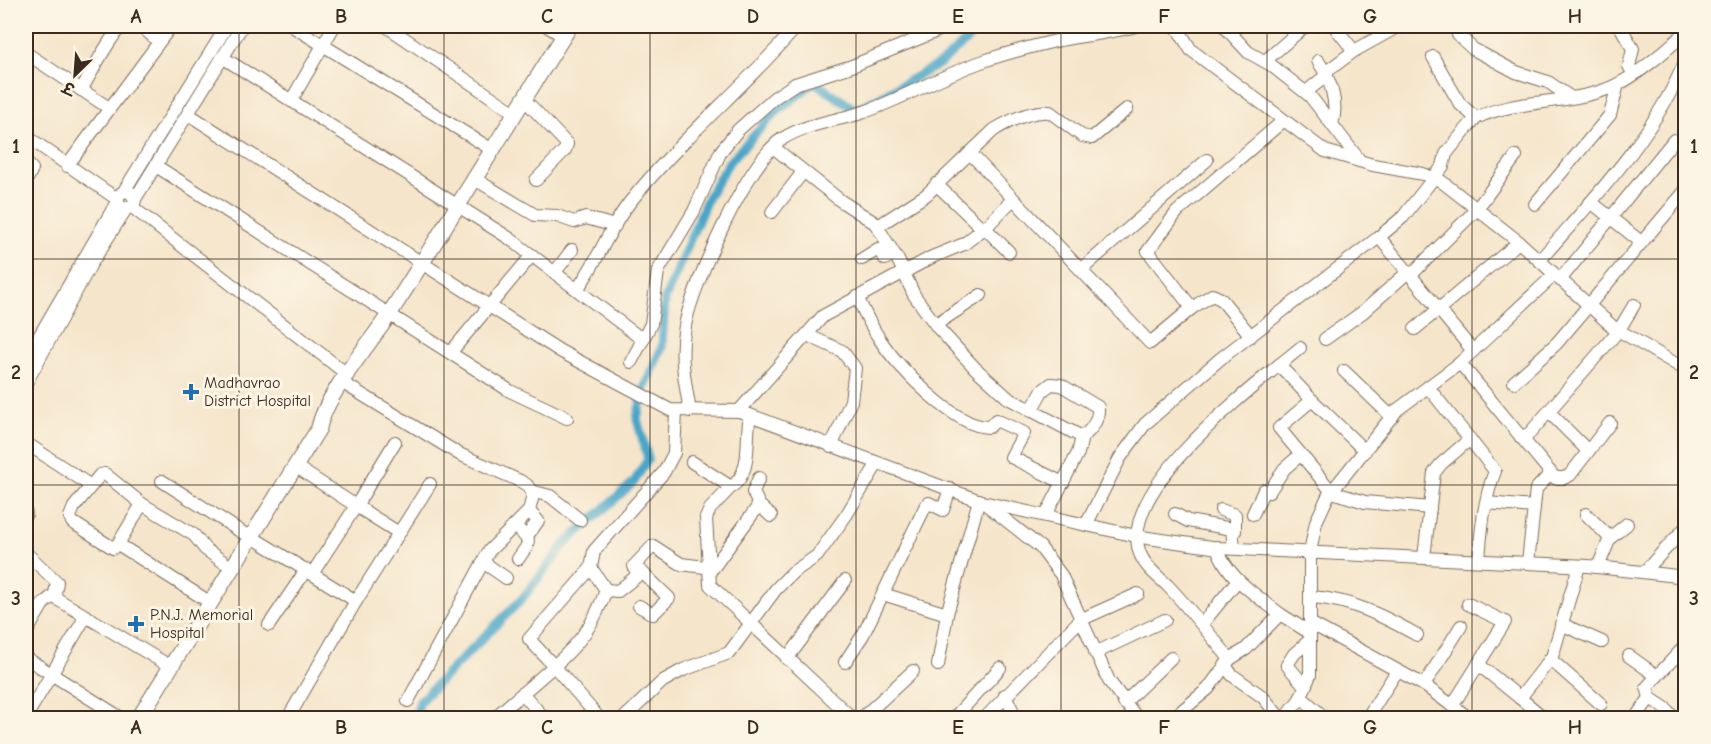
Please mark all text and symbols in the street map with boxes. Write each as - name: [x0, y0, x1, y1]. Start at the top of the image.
- text: A: [130, 5, 142, 28]
- text: B: [335, 5, 347, 28]
- text: C: [541, 5, 553, 28]
- text: D: [747, 5, 759, 28]
- text: E: [952, 5, 964, 28]
- text: F: [1158, 5, 1170, 28]
- text: G: [1363, 5, 1377, 28]
- text: H: [1568, 5, 1582, 28]
- north arrow: [45, 45, 105, 105]
- text: उ: [59, 77, 80, 99]
- text: 1: [12, 135, 20, 158]
- text: 1: [1690, 135, 1698, 158]
- text: 2: [11, 361, 21, 384]
- text: 2: [1689, 361, 1699, 384]
- place label: Madhavrao District Hospital: [204, 374, 311, 410]
- marker: Madhavrao District Hospital: [182, 383, 200, 401]
- text: 3: [11, 587, 21, 610]
- text: 3: [1689, 587, 1699, 610]
- place label: P.N.J. Memorial Hospital: [150, 606, 253, 642]
- marker: P.N.J. Memorial Hospital: [127, 615, 145, 633]
- text: A: [130, 716, 142, 739]
- text: B: [335, 716, 347, 739]
- text: C: [541, 716, 553, 739]
- text: D: [747, 716, 759, 739]
- text: E: [952, 716, 964, 739]
- text: F: [1158, 716, 1170, 739]
- text: G: [1363, 716, 1377, 739]
- text: H: [1568, 716, 1582, 739]

